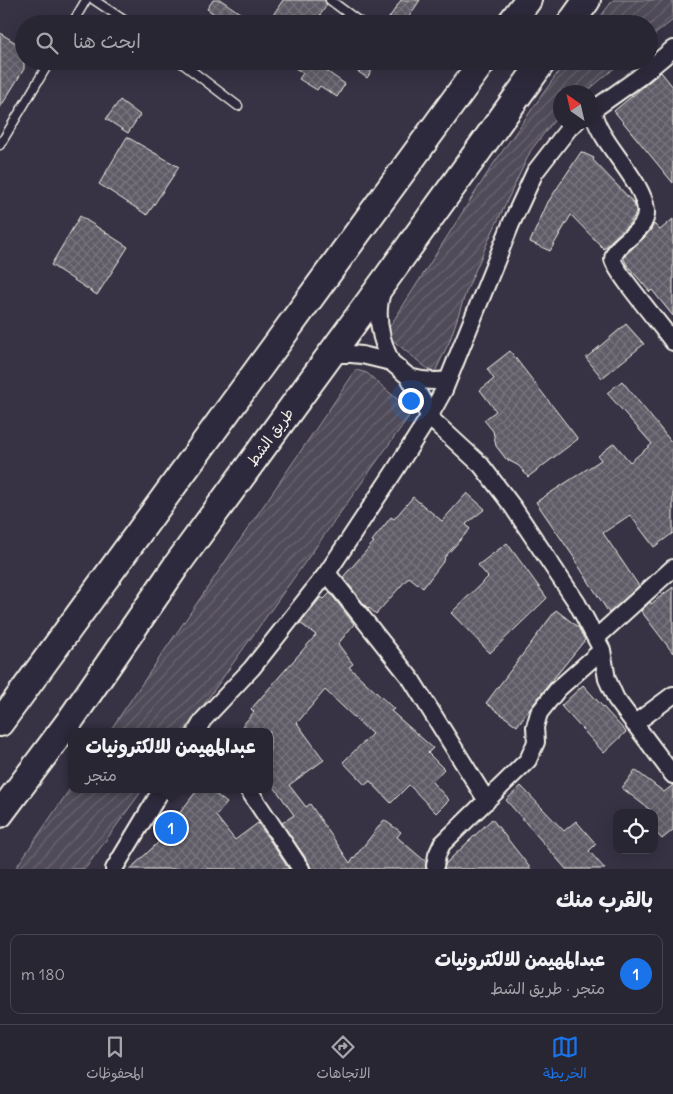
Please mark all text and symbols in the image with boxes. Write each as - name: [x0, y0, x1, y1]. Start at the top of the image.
- search box: [15, 15, 658, 70]
- icon: search: [33, 29, 61, 57]
- text: ابحث هنا: [73, 29, 141, 53]
- north arrow: [553, 85, 598, 130]
- your location: [398, 388, 424, 414]
- street label: طريق الشط: [242, 404, 298, 470]
- popup: [68, 728, 273, 793]
- text: عبدالمهيمن للالكترونيات: [85, 734, 256, 758]
- text: متجر: [85, 765, 117, 785]
- pin: 1: [155, 809, 187, 847]
- map controls: [613, 809, 658, 854]
- button: locate: [613, 809, 658, 854]
- text: بالقرب منك: [556, 886, 653, 913]
- text: عبدالمهيمن للالكترونيات: [435, 947, 605, 971]
- text: 180 m: [21, 964, 65, 984]
- text: 1: [633, 964, 639, 984]
- text: متجر · طريق الشط: [490, 978, 605, 998]
- tab: المحفوظات: [86, 1033, 144, 1086]
- tab: الاتجاهات: [316, 1033, 371, 1086]
- tab: الخريطة: [543, 1033, 587, 1086]

